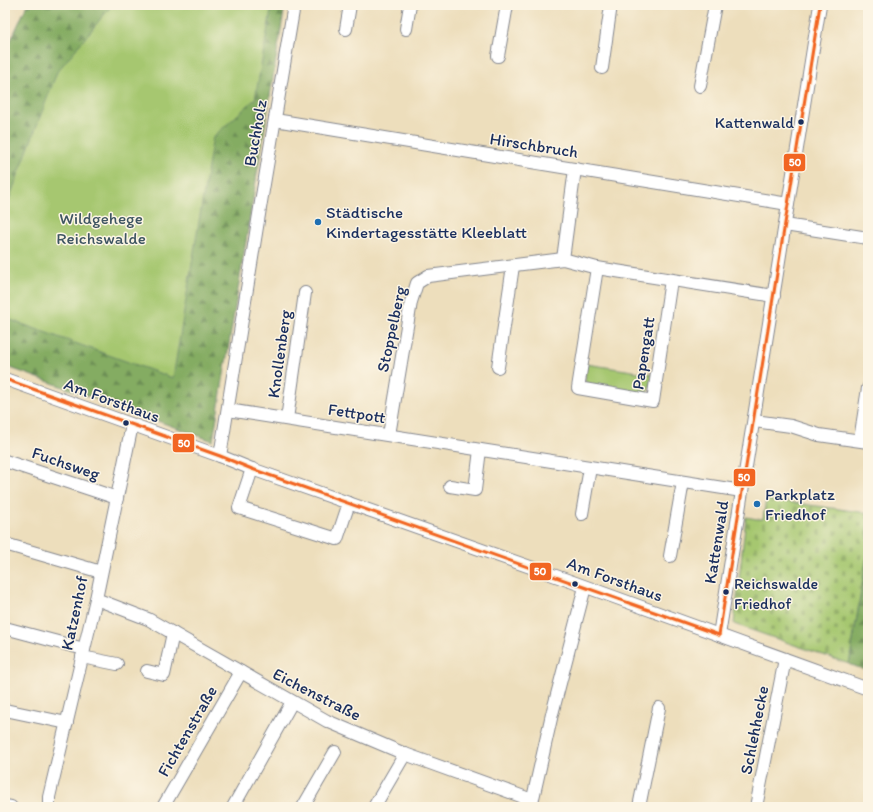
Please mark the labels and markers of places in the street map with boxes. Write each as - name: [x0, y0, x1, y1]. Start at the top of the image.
- place label: Kattenwald: [715, 113, 794, 132]
- marker: Kattenwald: [796, 117, 806, 127]
- place label: Städtische Kindertagesstätte Kleeblatt: [326, 202, 527, 242]
- marker: Städtische Kindertagesstätte Kleeblatt: [313, 217, 323, 227]
- unlabelled marker: [121, 418, 131, 428]
- place label: Parkplatz Friedhof: [765, 484, 835, 524]
- marker: Parkplatz Friedhof: [752, 499, 762, 509]
- place label: Reichswalde Friedhof: [734, 574, 818, 613]
- unlabelled marker: [570, 579, 580, 589]
- marker: Reichswalde Friedhof: [721, 587, 731, 597]

